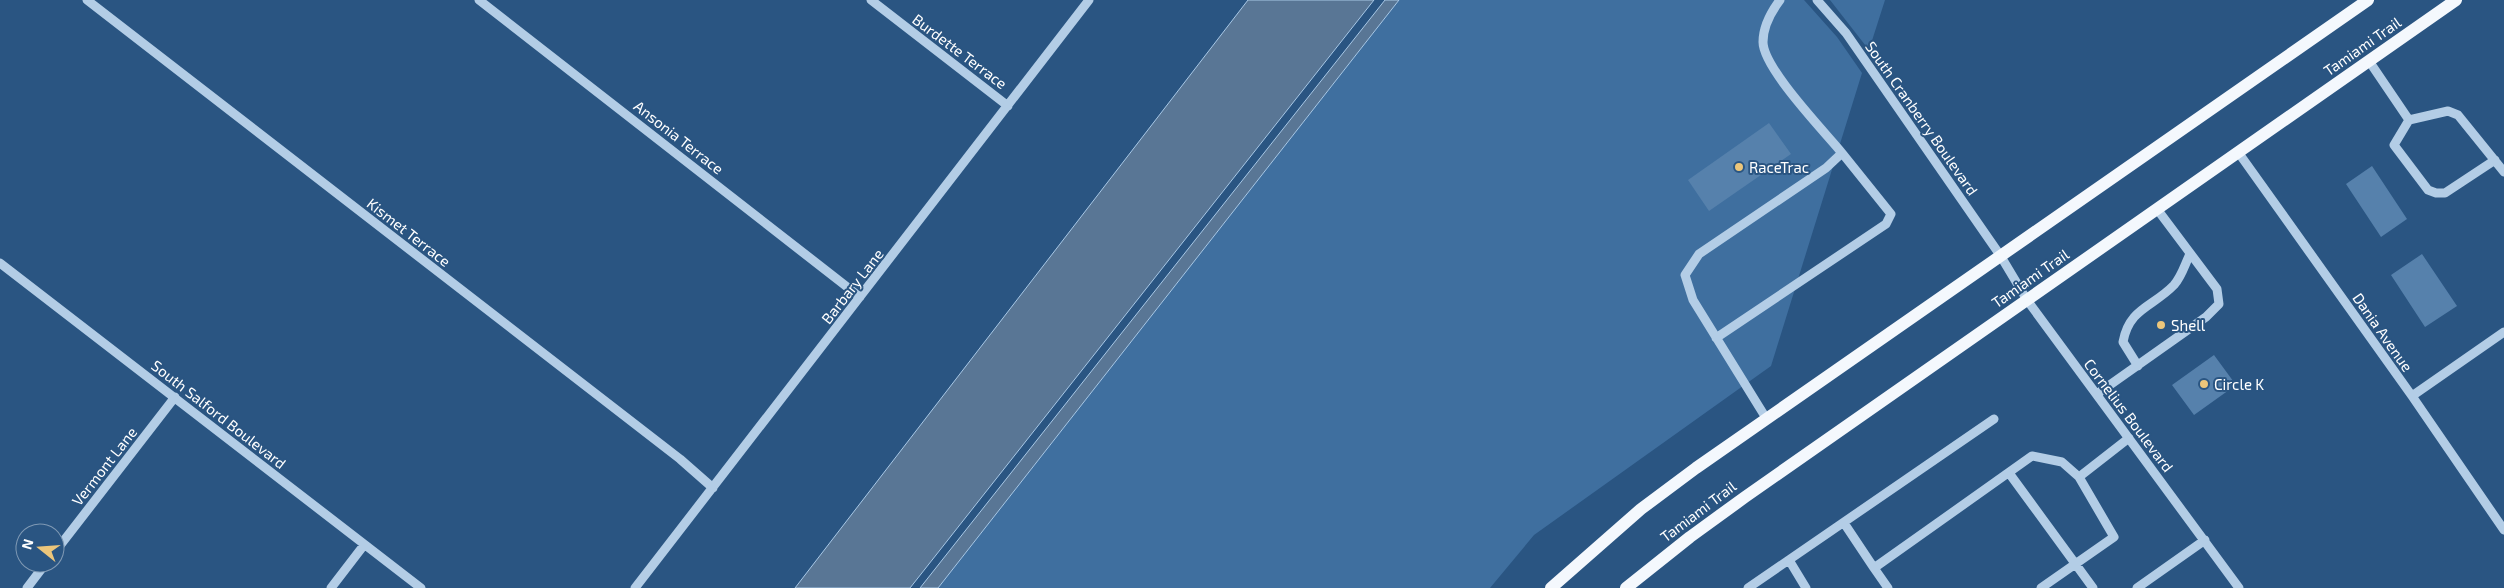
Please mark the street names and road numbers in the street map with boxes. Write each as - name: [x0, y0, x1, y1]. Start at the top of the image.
- street label: Burdette Terrace: [909, 10, 1011, 92]
- street label: Tamiami Trail: [2320, 12, 2405, 79]
- street label: South Cranberry Boulevard: [1862, 38, 1982, 198]
- street label: Ansonia Terrace: [631, 97, 727, 177]
- street label: Kismet Terrace: [364, 194, 454, 270]
- street label: Tamiami Trail: [1988, 244, 2073, 311]
- street label: Barbary Lane: [817, 245, 887, 327]
- street label: Dania Avenue: [2349, 289, 2417, 375]
- street label: Cornelius Boulevard: [2081, 355, 2177, 475]
- street label: South Salford Boulevard: [148, 356, 290, 472]
- street label: Vermont Lane: [68, 423, 140, 509]
- street label: Tamiami Trail: [1657, 476, 1740, 545]

